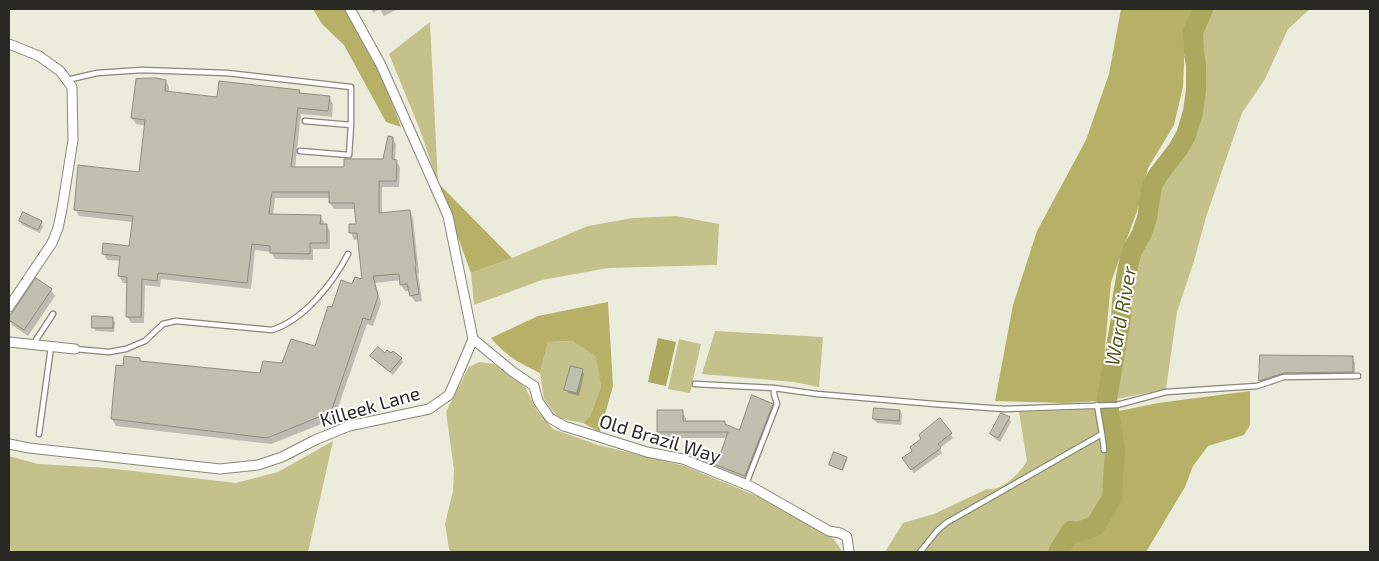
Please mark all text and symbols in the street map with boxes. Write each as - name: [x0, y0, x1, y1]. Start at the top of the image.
- water label: Ward River: [1100, 265, 1142, 367]
- street label: Killeek Lane: [317, 382, 423, 432]
- street label: Old Brazil Way: [596, 410, 724, 468]

